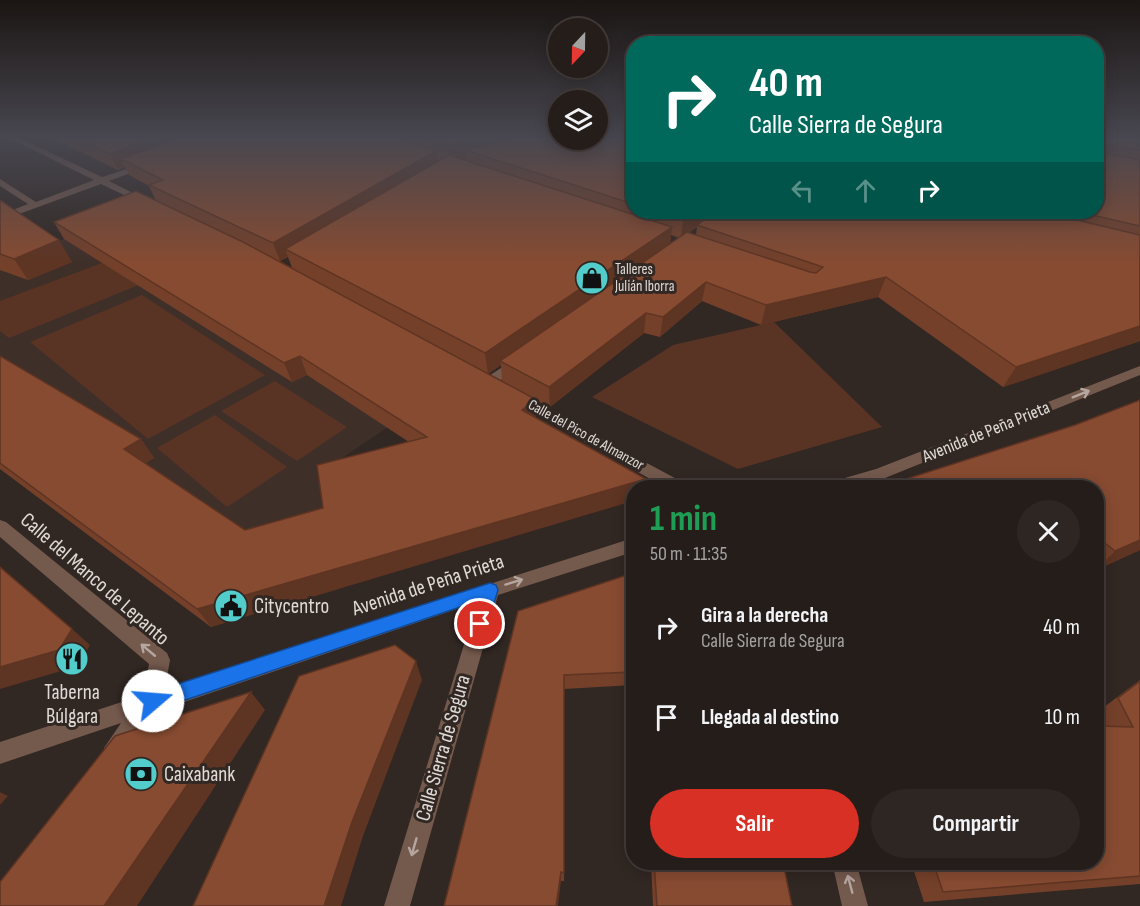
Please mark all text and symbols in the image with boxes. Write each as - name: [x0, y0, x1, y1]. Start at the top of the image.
- north arrow: [548, 18, 608, 78]
- map controls: [548, 18, 608, 150]
- text: 40 m: [749, 58, 823, 109]
- icon: right: [650, 60, 728, 138]
- button: layers: [548, 90, 608, 150]
- text: Calle Sierra de Segura: [749, 109, 943, 141]
- icon: left: [786, 174, 819, 207]
- icon: ahead: [849, 174, 882, 207]
- icon: right: [912, 174, 945, 207]
- shop icon: Talleres Julián Iborra: [574, 260, 610, 296]
- place label: Talleres Julián Iborra: [614, 260, 675, 296]
- one-way arrow: [1071, 387, 1090, 398]
- street label: Calle del Pico de Almanzor: [525, 395, 648, 475]
- street label: Avenida de Peña Prieta: [918, 397, 1053, 467]
- text: 1 min: [650, 498, 717, 541]
- button: close: [1017, 500, 1080, 563]
- street label: Calle del Manco de Lepanto: [15, 507, 175, 651]
- text: 50 m · 11:35: [650, 542, 727, 566]
- street label: Avenida de Peña Prieta: [348, 549, 507, 622]
- one-way arrow: [504, 576, 523, 587]
- public building icon: Citycentro: [213, 588, 249, 624]
- place label: Citycentro: [254, 594, 329, 619]
- pin: [454, 598, 505, 649]
- text: Gira a la derecha: [701, 602, 828, 629]
- icon: arrive: [463, 607, 496, 640]
- icon: right: [650, 611, 683, 644]
- text: 40 m: [1043, 614, 1080, 641]
- text: Calle Sierra de Segura: [701, 629, 845, 653]
- restaurant icon: Taberna Búlgara: [54, 641, 90, 677]
- one-way arrow: [140, 643, 156, 656]
- position arrow: [121, 669, 185, 733]
- street label: Calle Sierra de Segura: [410, 672, 476, 824]
- place label: Taberna Búlgara: [44, 680, 100, 729]
- icon: arrive: [650, 701, 683, 734]
- text: Llegada al destino: [701, 704, 839, 731]
- text: 10 m: [1045, 704, 1080, 731]
- bank icon: Caixabank: [123, 756, 159, 792]
- place label: Caixabank: [164, 762, 235, 787]
- button: Salir: [650, 789, 859, 858]
- button: Compartir: [871, 789, 1080, 858]
- one-way arrow: [408, 837, 419, 856]
- one-way arrow: [843, 875, 855, 894]

